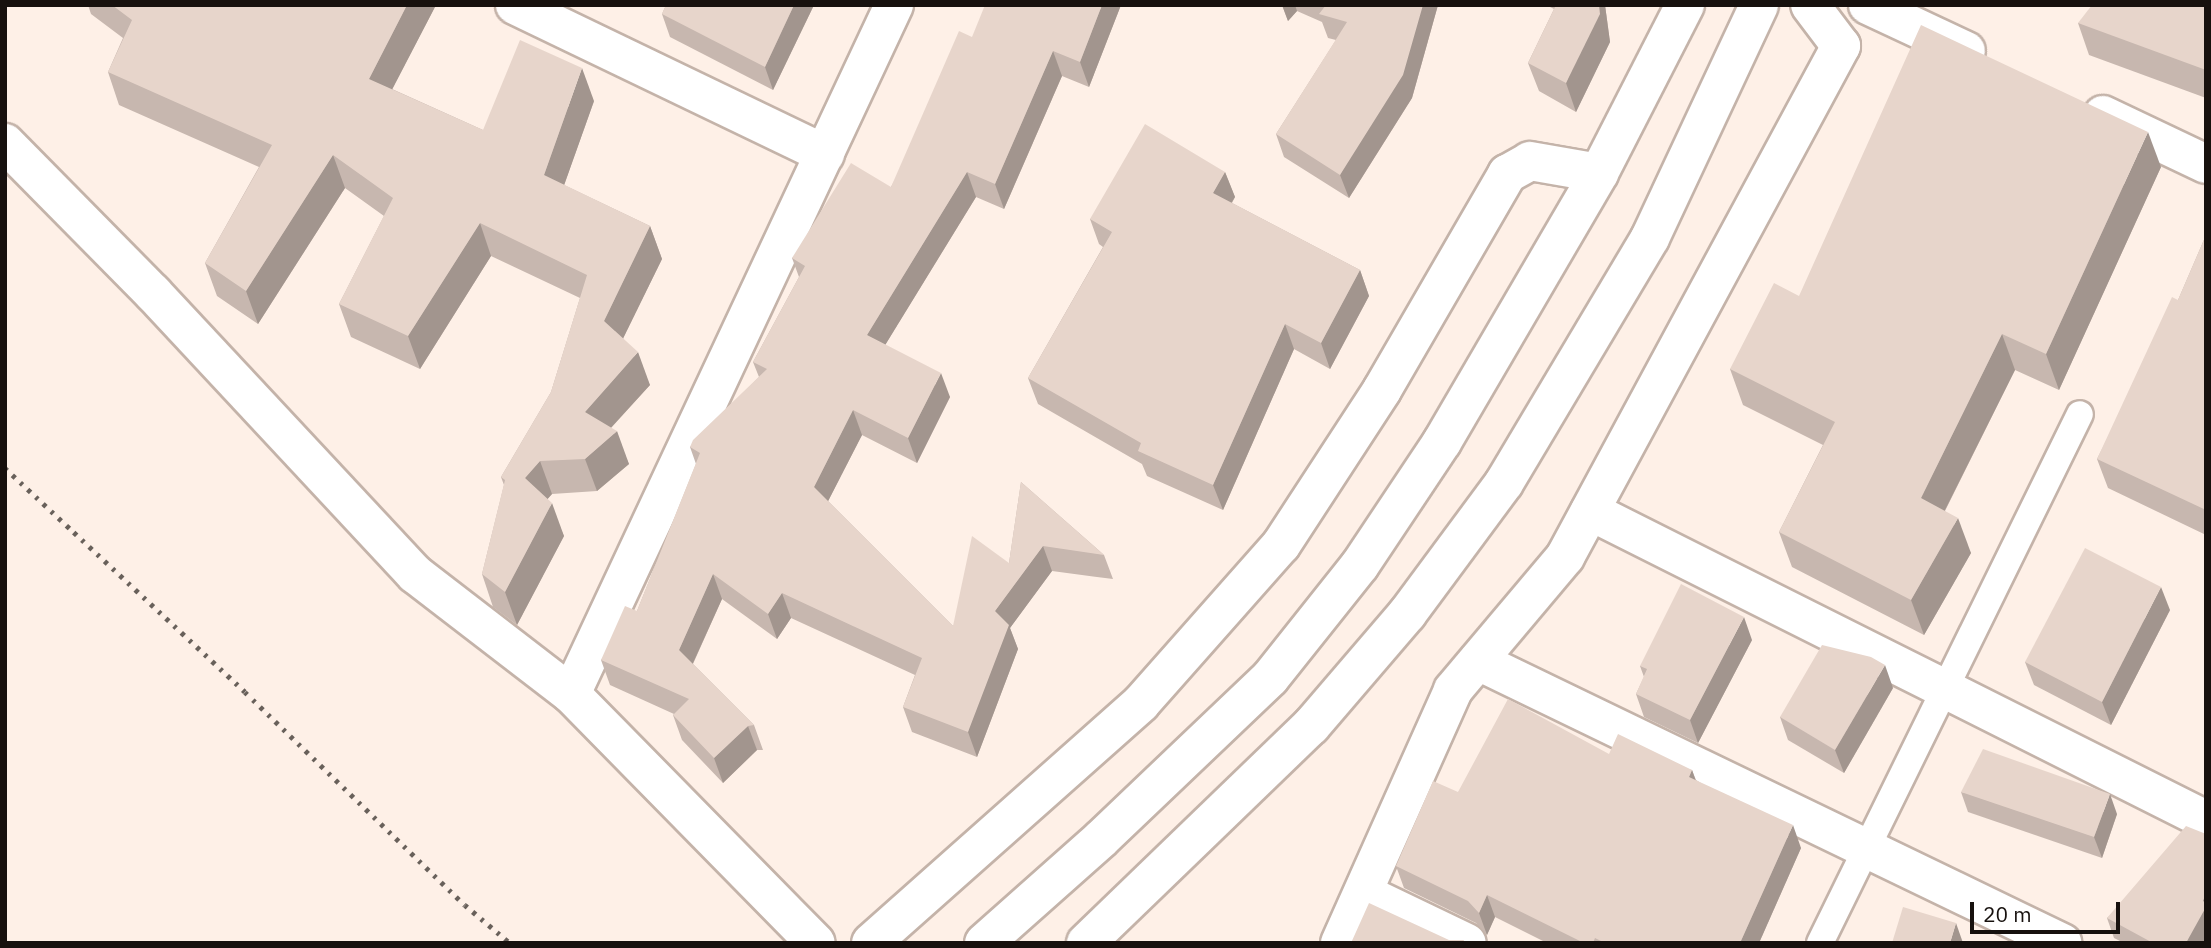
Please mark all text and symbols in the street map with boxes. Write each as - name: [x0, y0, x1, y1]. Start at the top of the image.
- scale bar: [1973, 888, 2124, 932]
- text: 20 m: [1983, 900, 2032, 928]

